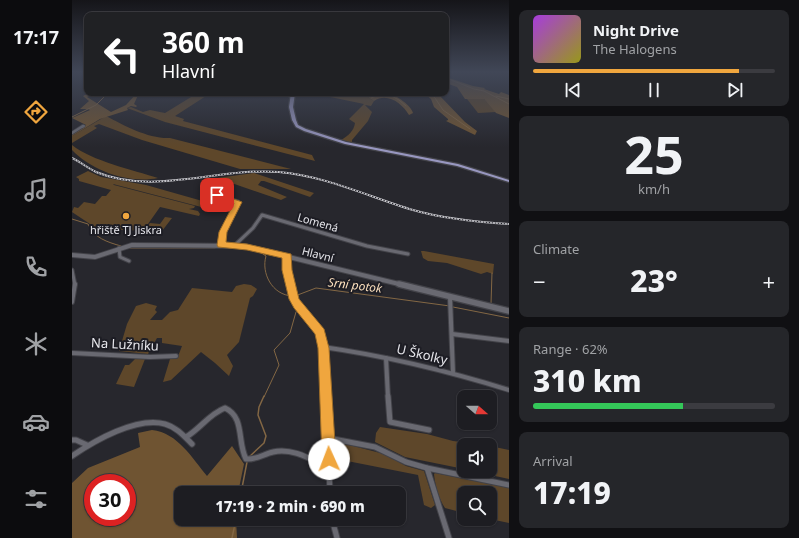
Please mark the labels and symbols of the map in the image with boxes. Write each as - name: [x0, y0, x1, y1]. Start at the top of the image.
- pin: [200, 178, 234, 212]
- street label: Lomená: [296, 209, 340, 235]
- marker: hřiště TJ Jiskra: [121, 211, 131, 221]
- place label: hřiště TJ Jiskra: [90, 222, 162, 237]
- street label: Hlavní: [300, 243, 337, 265]
- water label: Srní potok: [327, 273, 384, 297]
- street label: Na Lužníku: [91, 333, 159, 355]
- street label: U Školky: [395, 339, 450, 369]
- north arrow: [457, 390, 497, 430]
- position arrow: [308, 438, 350, 480]
- speed limit sign: 30: [84, 474, 136, 526]

